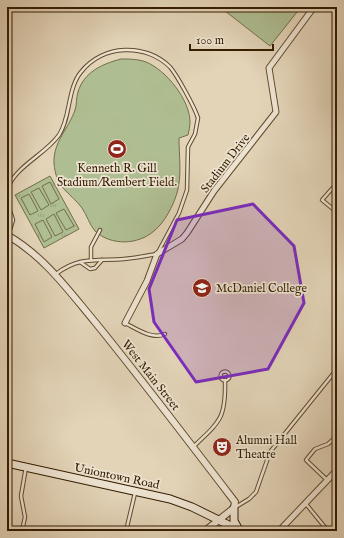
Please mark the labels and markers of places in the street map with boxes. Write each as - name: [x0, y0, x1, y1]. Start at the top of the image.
- sports icon: Kenneth R. Gill Stadium/Rembert Field.: [106, 138, 128, 160]
- place label: Kenneth R. Gill Stadium/Rembert Field.: [57, 161, 177, 190]
- school or university icon: McDaniel College: [191, 277, 213, 299]
- place label: McDaniel College: [216, 281, 308, 296]
- place label: Alumni Hall Theatre: [235, 433, 298, 462]
- theatre icon: Alumni Hall Theatre: [211, 436, 233, 458]

